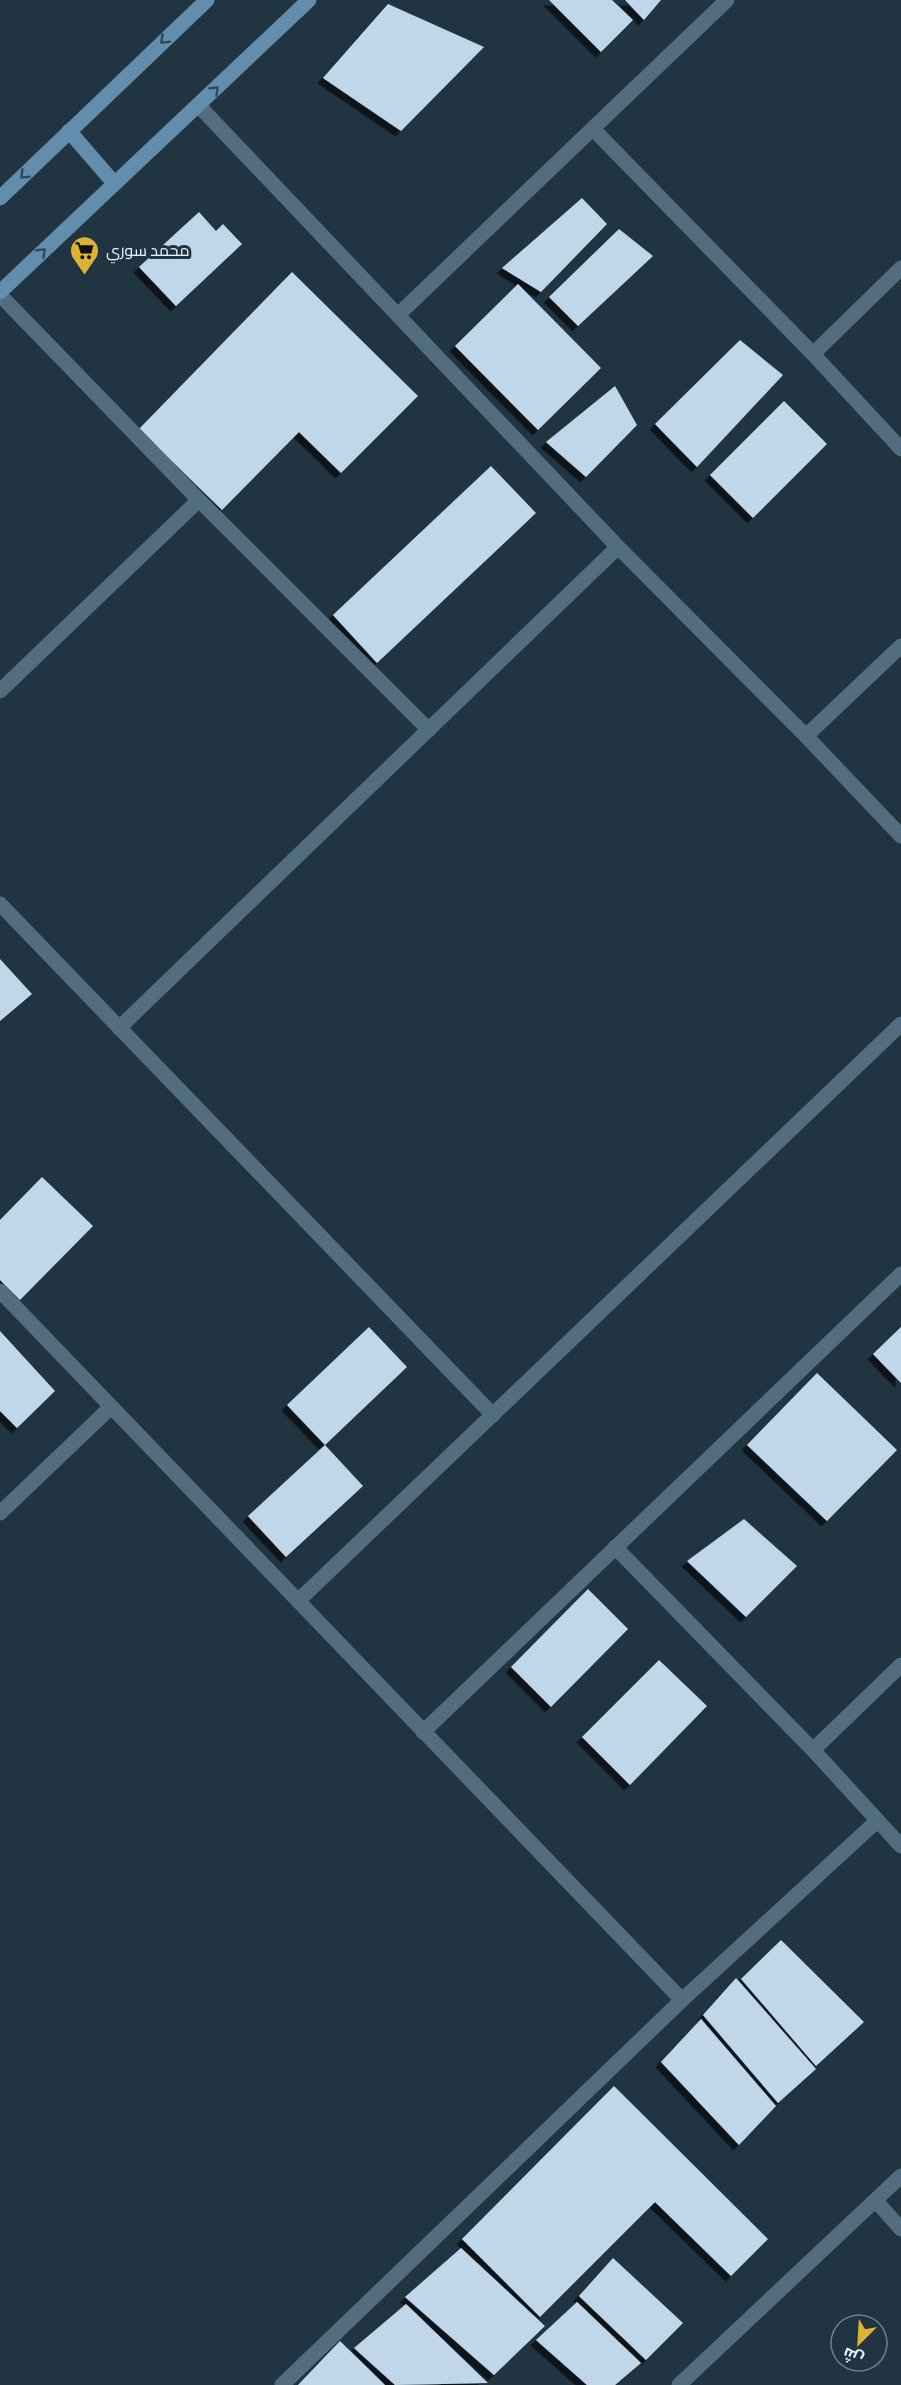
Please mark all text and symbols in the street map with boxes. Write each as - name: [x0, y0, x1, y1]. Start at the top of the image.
- one-way arrow: [161, 33, 172, 44]
- one-way arrow: [209, 86, 219, 97]
- one-way arrow: [20, 168, 31, 179]
- supermarket icon: محمد سوري: [69, 234, 101, 276]
- place label: محمد سوري: [106, 239, 190, 264]
- one-way arrow: [36, 248, 46, 259]
- north arrow: [829, 2313, 889, 2373]
- text: ش: [839, 2342, 867, 2371]

